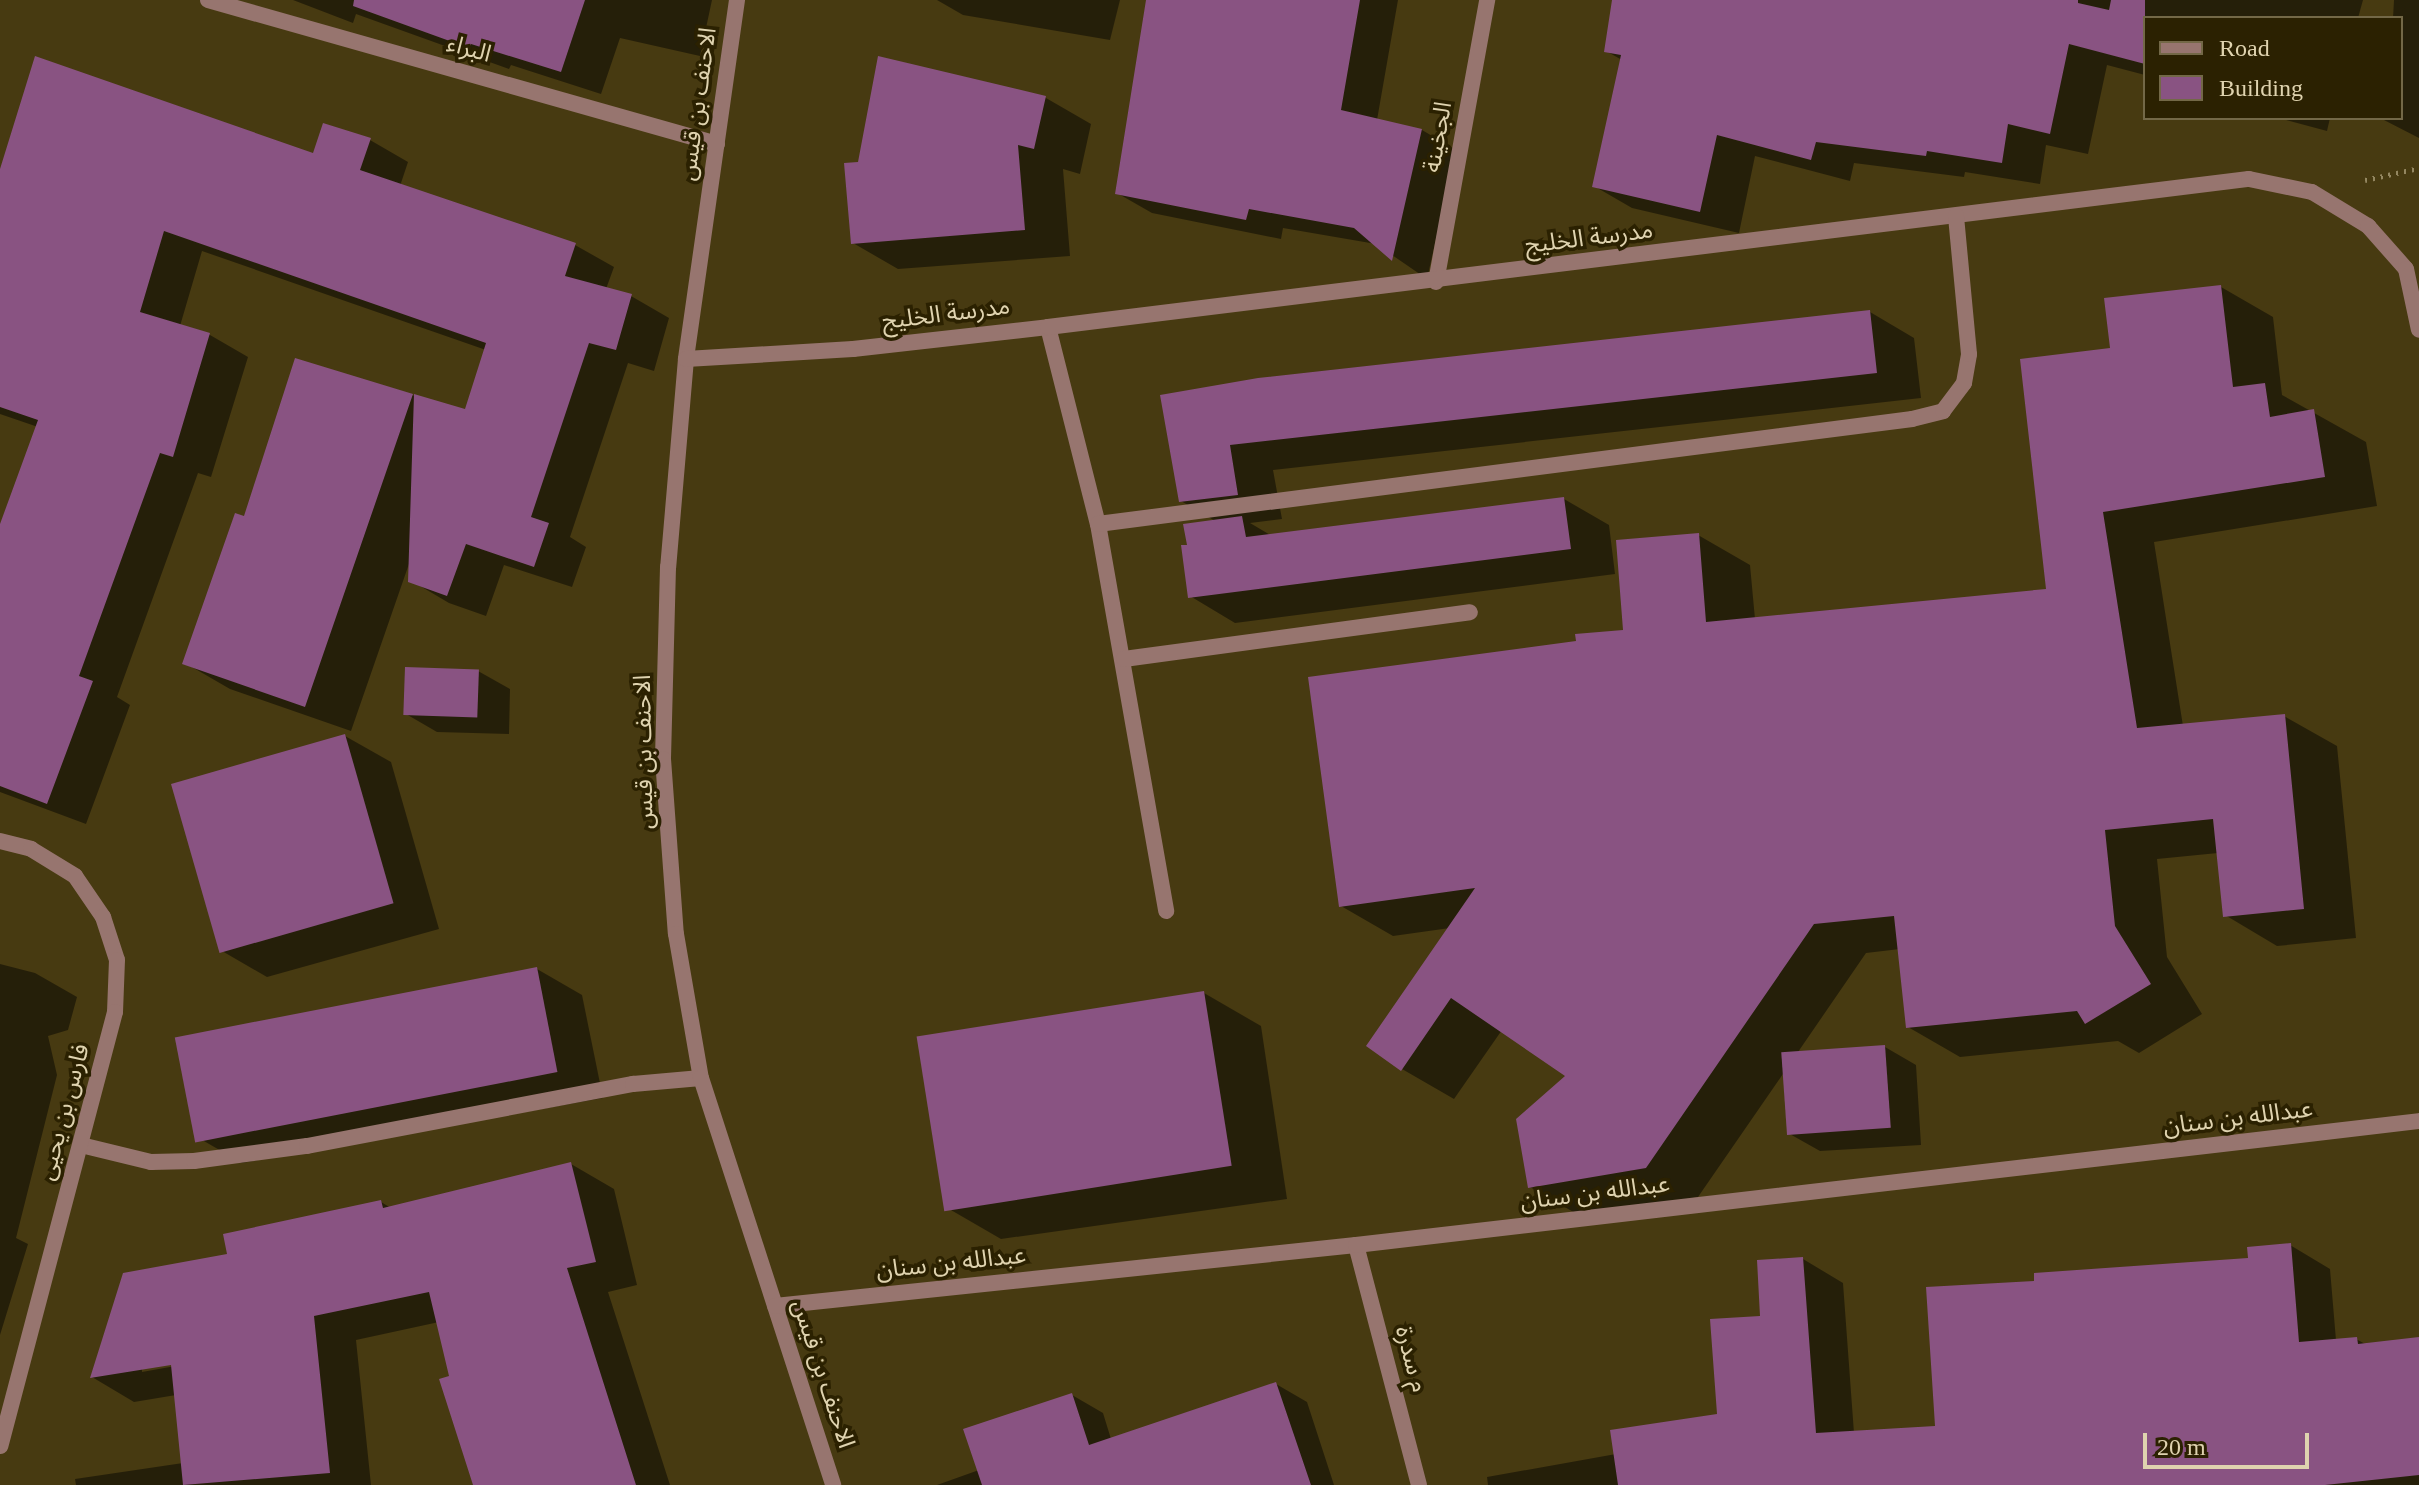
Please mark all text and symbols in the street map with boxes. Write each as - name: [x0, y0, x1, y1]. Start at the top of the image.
- legend: [2143, 16, 2403, 120]
- street label: الاحنف بن قيس: [673, 25, 723, 183]
- street label: البراء: [444, 29, 494, 69]
- text: Road: [2219, 35, 2270, 61]
- text: Building: [2219, 75, 2303, 101]
- street label: الجخينة: [1418, 99, 1458, 175]
- street label: مدرسة الخليج: [1523, 216, 1655, 260]
- street label: مدرسة الخليج: [880, 292, 1012, 336]
- street label: الاحنف بن قيس: [628, 675, 660, 829]
- street label: فارس بن يحيى: [32, 1041, 96, 1183]
- street label: عبدالله بن سنان: [2162, 1095, 2314, 1141]
- street label: عبدالله بن سنان: [1519, 1170, 1671, 1216]
- street label: عبدالله بن سنان: [875, 1241, 1027, 1285]
- street label: الاحنف بن قيس: [785, 1296, 861, 1452]
- street label: م سدرة: [1388, 1323, 1434, 1395]
- scale bar: [2147, 1417, 2313, 1467]
- text: 20 m: [2157, 1434, 2206, 1460]

